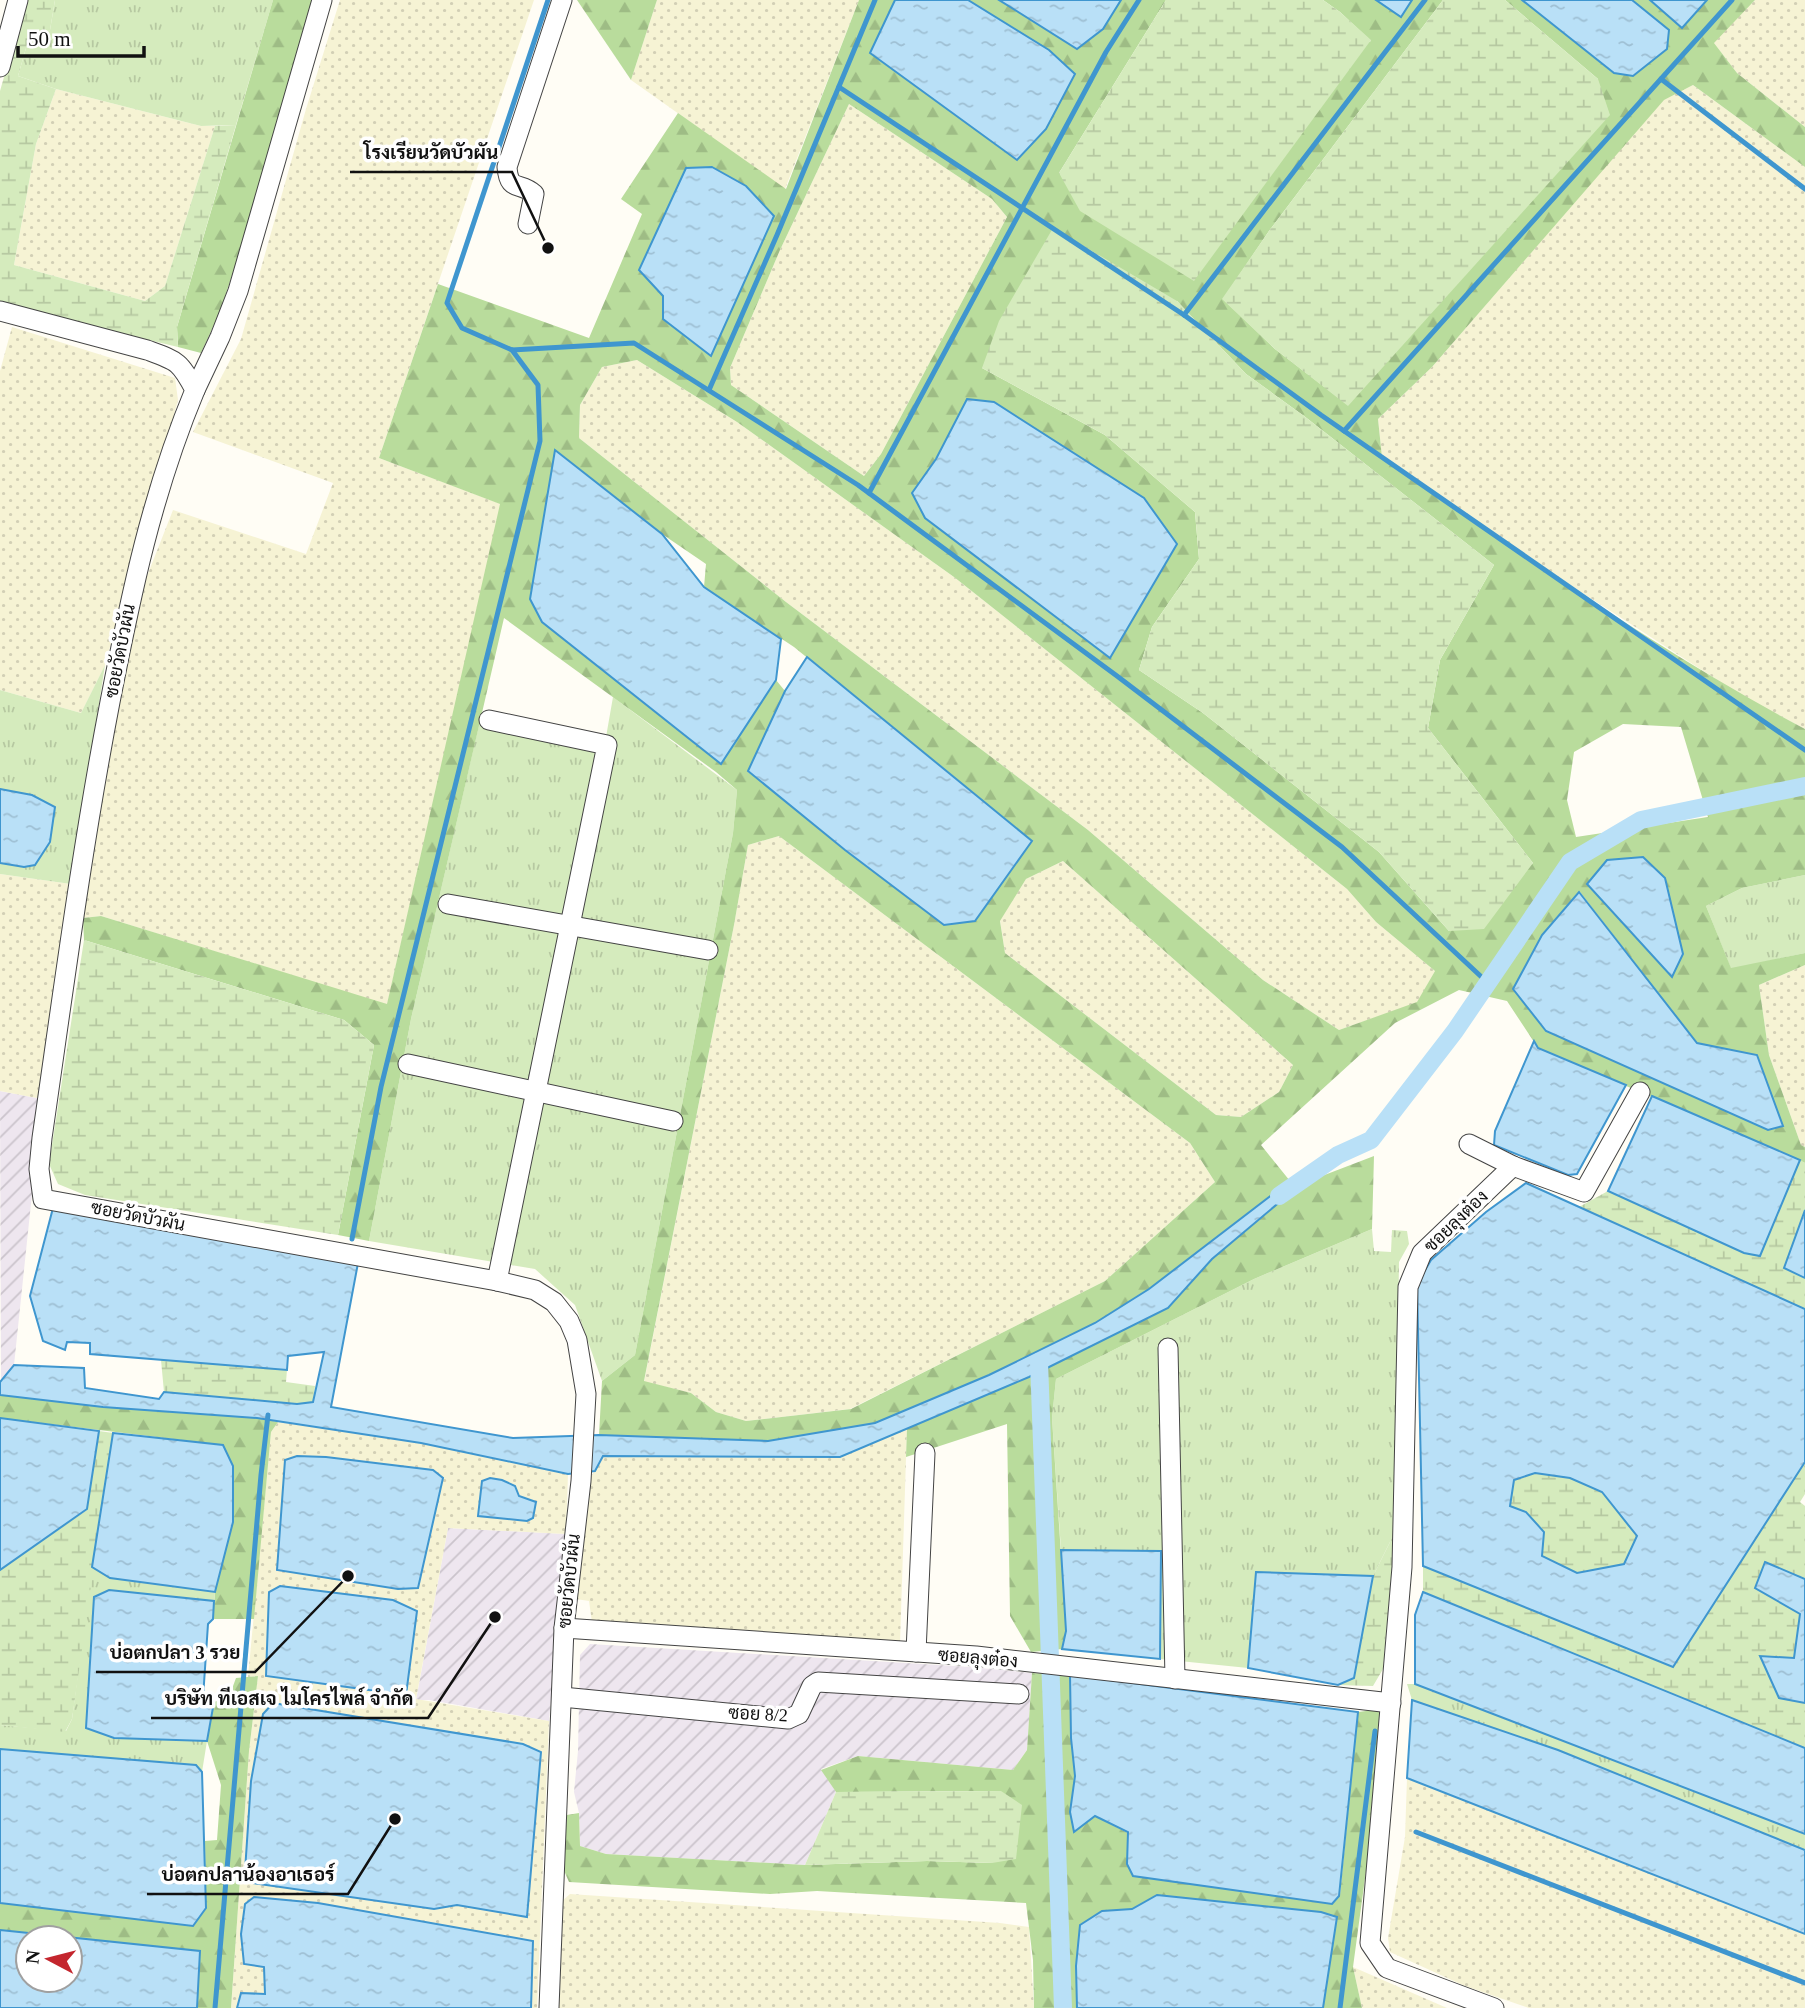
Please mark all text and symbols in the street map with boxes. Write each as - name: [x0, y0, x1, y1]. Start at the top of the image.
- scale bar: [18, 14, 144, 58]
- text: 50 m: [28, 27, 71, 51]
- callout: โรงเรียนวัดบัวผัน: [350, 132, 512, 172]
- text: โรงเรียนวัดบัวผัน: [363, 140, 498, 163]
- street label: ซอยวัดบัวผัน: [100, 602, 139, 700]
- street label: ซอยลุงต๋อง: [1419, 1185, 1493, 1257]
- street label: ซอยวัดบัวผัน: [89, 1196, 187, 1235]
- street label: ซอยวัดบัวผัน: [553, 1532, 584, 1629]
- callout: บ่อตกปลา 3 รวย: [96, 1632, 255, 1672]
- text: บ่อตกปลา 3 รวย: [110, 1641, 240, 1663]
- street label: ซอยลุงต๋อง: [937, 1643, 1019, 1673]
- callout: บริษัท ทีเอสเจ ไมโครไพล์ จำกัด: [151, 1678, 428, 1718]
- text: บริษัท ทีเอสเจ ไมโครไพล์ จำกัด: [165, 1686, 413, 1709]
- street label: ซอย 8/2: [728, 1702, 788, 1726]
- callout: บ่อตกปลาน้องอาเธอร์: [147, 1854, 348, 1894]
- text: บ่อตกปลาน้องอาเธอร์: [161, 1862, 336, 1885]
- north arrow: [14, 1924, 84, 1994]
- text: N: [21, 1949, 44, 1965]

